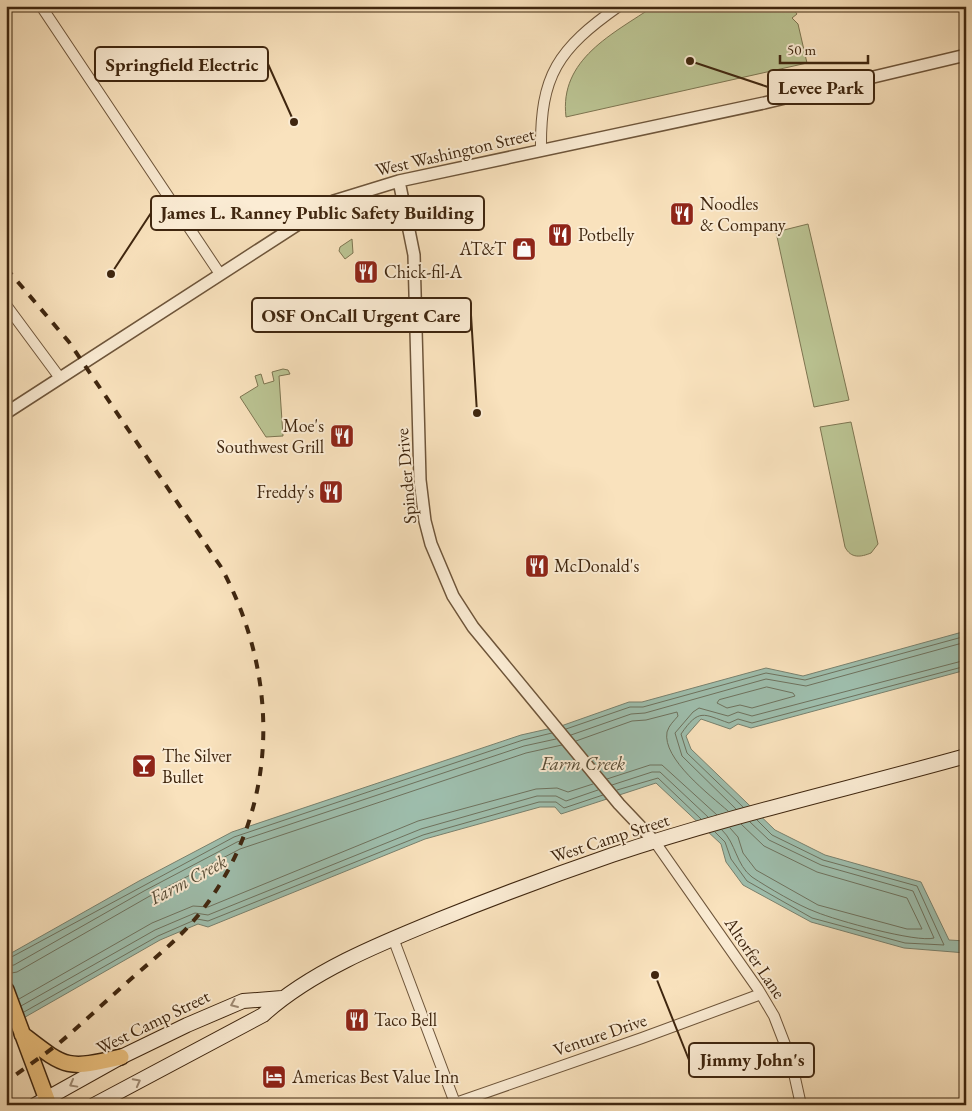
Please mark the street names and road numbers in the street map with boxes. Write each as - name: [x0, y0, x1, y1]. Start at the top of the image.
- street label: West Washington Street: [373, 122, 537, 181]
- street label: Spinder Drive: [390, 427, 421, 525]
- street label: West Camp Street: [548, 807, 672, 868]
- street label: Altorfer Lane: [719, 912, 791, 1003]
- street label: West Camp Street: [92, 984, 214, 1059]
- street label: Venture Drive: [550, 1008, 649, 1061]

